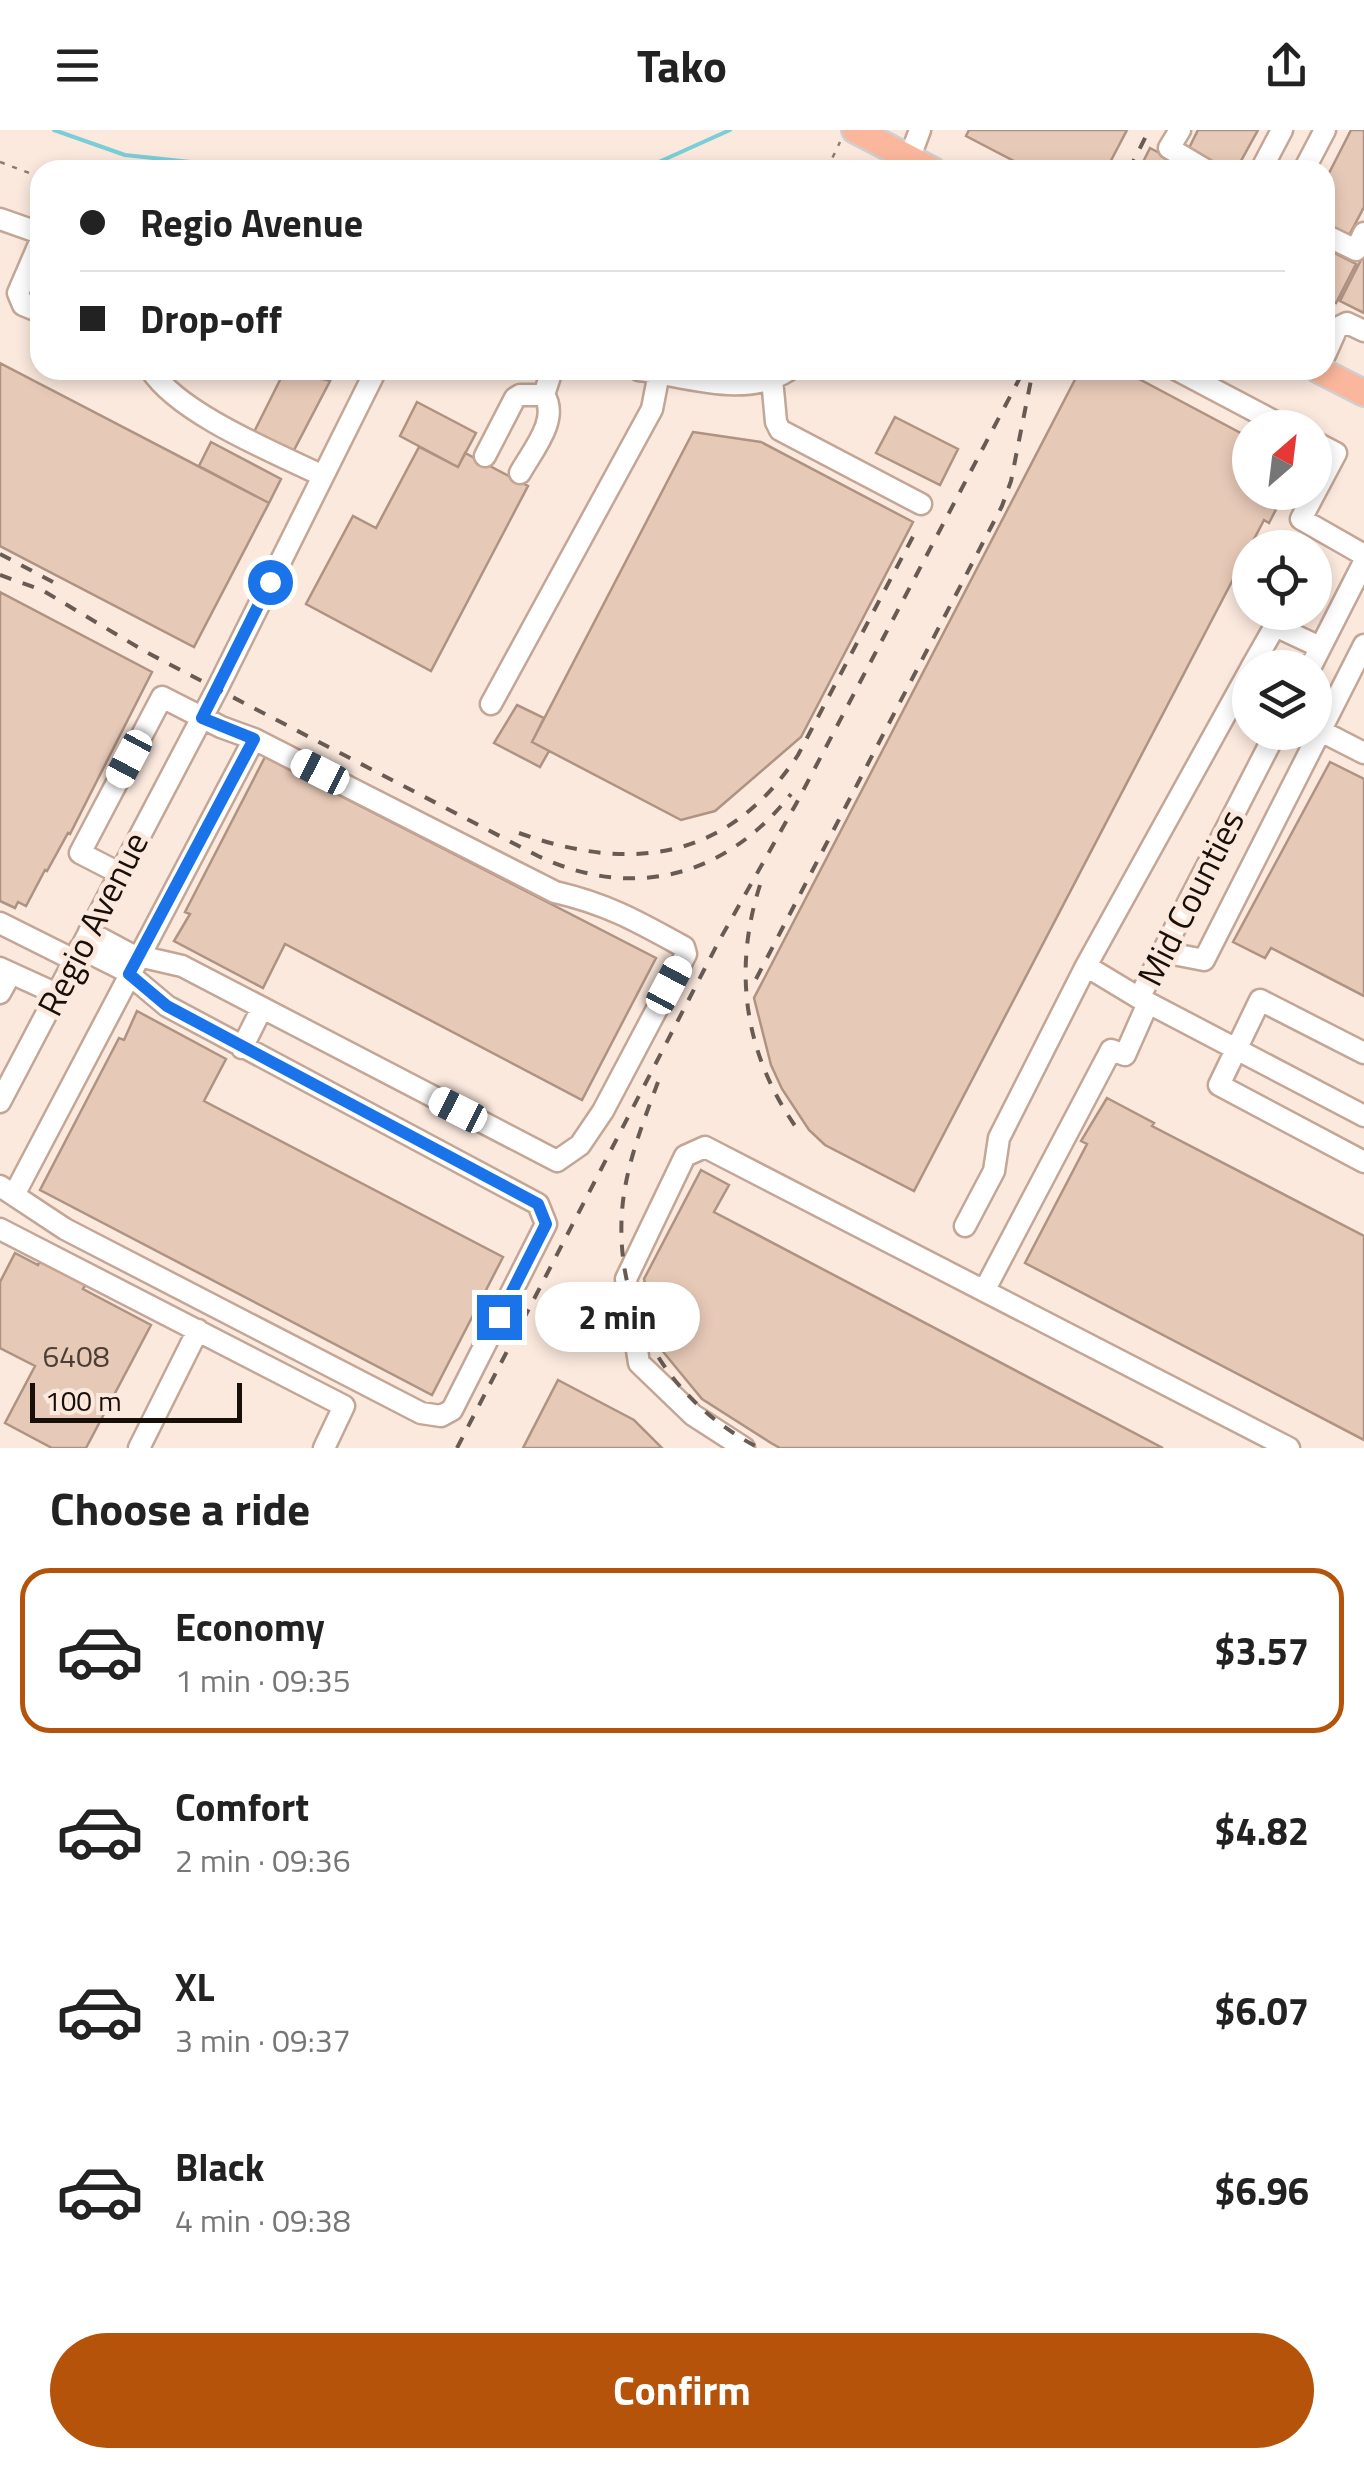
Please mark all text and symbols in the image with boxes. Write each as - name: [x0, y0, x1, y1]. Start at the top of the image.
- text: Tako: [637, 31, 727, 99]
- icon: menu: [50, 38, 105, 93]
- icon: share: [1259, 38, 1314, 93]
- text: Regio Avenue: [140, 194, 363, 252]
- text: Drop-off: [140, 290, 282, 348]
- north arrow: [1232, 410, 1332, 510]
- map controls: [1232, 410, 1332, 750]
- button: locate: [1232, 530, 1332, 630]
- route start: [248, 560, 293, 605]
- button: layers: [1232, 650, 1332, 750]
- car: [102, 725, 156, 793]
- car: [286, 745, 354, 799]
- street label: Mid Counties: [1123, 800, 1258, 995]
- street label: Regio Avenue: [23, 822, 162, 1025]
- car: [642, 951, 696, 1019]
- car: [424, 1083, 492, 1137]
- callout: 2 min: [534, 1282, 699, 1352]
- text: 2 min: [579, 1293, 656, 1341]
- route end: [477, 1295, 522, 1340]
- house number: 6408: [42, 1333, 110, 1379]
- scale bar: [30, 1378, 242, 1422]
- text: 100 m: [45, 1379, 122, 1422]
- text: Choose a ride: [50, 1474, 310, 1542]
- text: Economy: [175, 1598, 325, 1656]
- icon: car: [55, 1606, 145, 1696]
- text: $3.57: [1214, 1622, 1309, 1680]
- text: 1 min · 09:35: [175, 1656, 351, 1704]
- text: Comfort: [175, 1778, 309, 1836]
- icon: car: [55, 1786, 145, 1876]
- text: $4.82: [1214, 1802, 1309, 1860]
- text: 2 min · 09:36: [175, 1836, 351, 1884]
- text: XL: [175, 1958, 215, 2016]
- icon: car: [55, 1966, 145, 2056]
- text: $6.07: [1214, 1982, 1309, 2040]
- text: 3 min · 09:37: [175, 2016, 351, 2064]
- text: Black: [175, 2138, 264, 2196]
- icon: car: [55, 2146, 145, 2236]
- text: $6.96: [1214, 2162, 1309, 2220]
- text: 4 min · 09:38: [175, 2196, 351, 2244]
- button: Confirm: [50, 2333, 1314, 2448]

